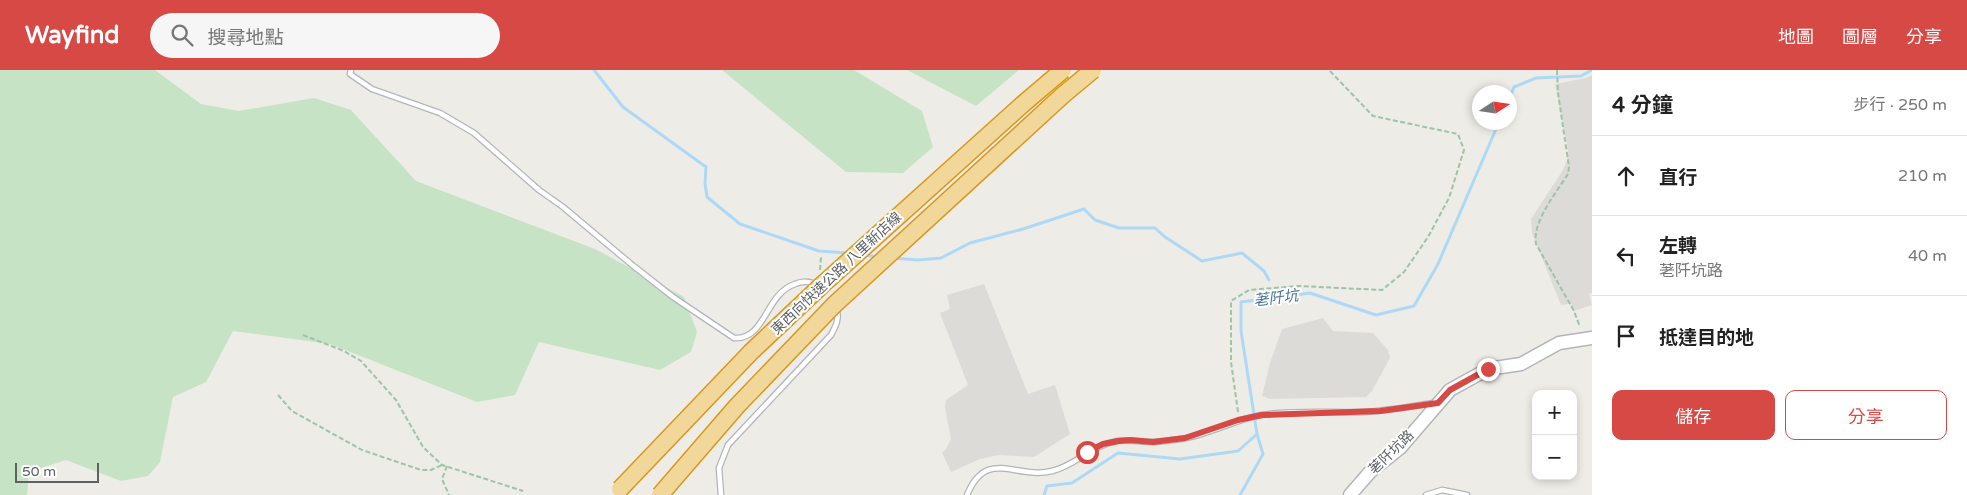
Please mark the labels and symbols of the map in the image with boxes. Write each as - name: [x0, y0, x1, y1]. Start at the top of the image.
- north arrow: [1472, 85, 1517, 130]
- street label: 東西向快速公路 八里新店線: [768, 209, 905, 338]
- water label: 荖阡坑: [1253, 286, 1301, 310]
- route end: [1477, 358, 1500, 381]
- street label: 荖阡坑路: [1365, 427, 1417, 478]
- route start: [1076, 441, 1099, 464]
- scale bar: [15, 460, 99, 483]

